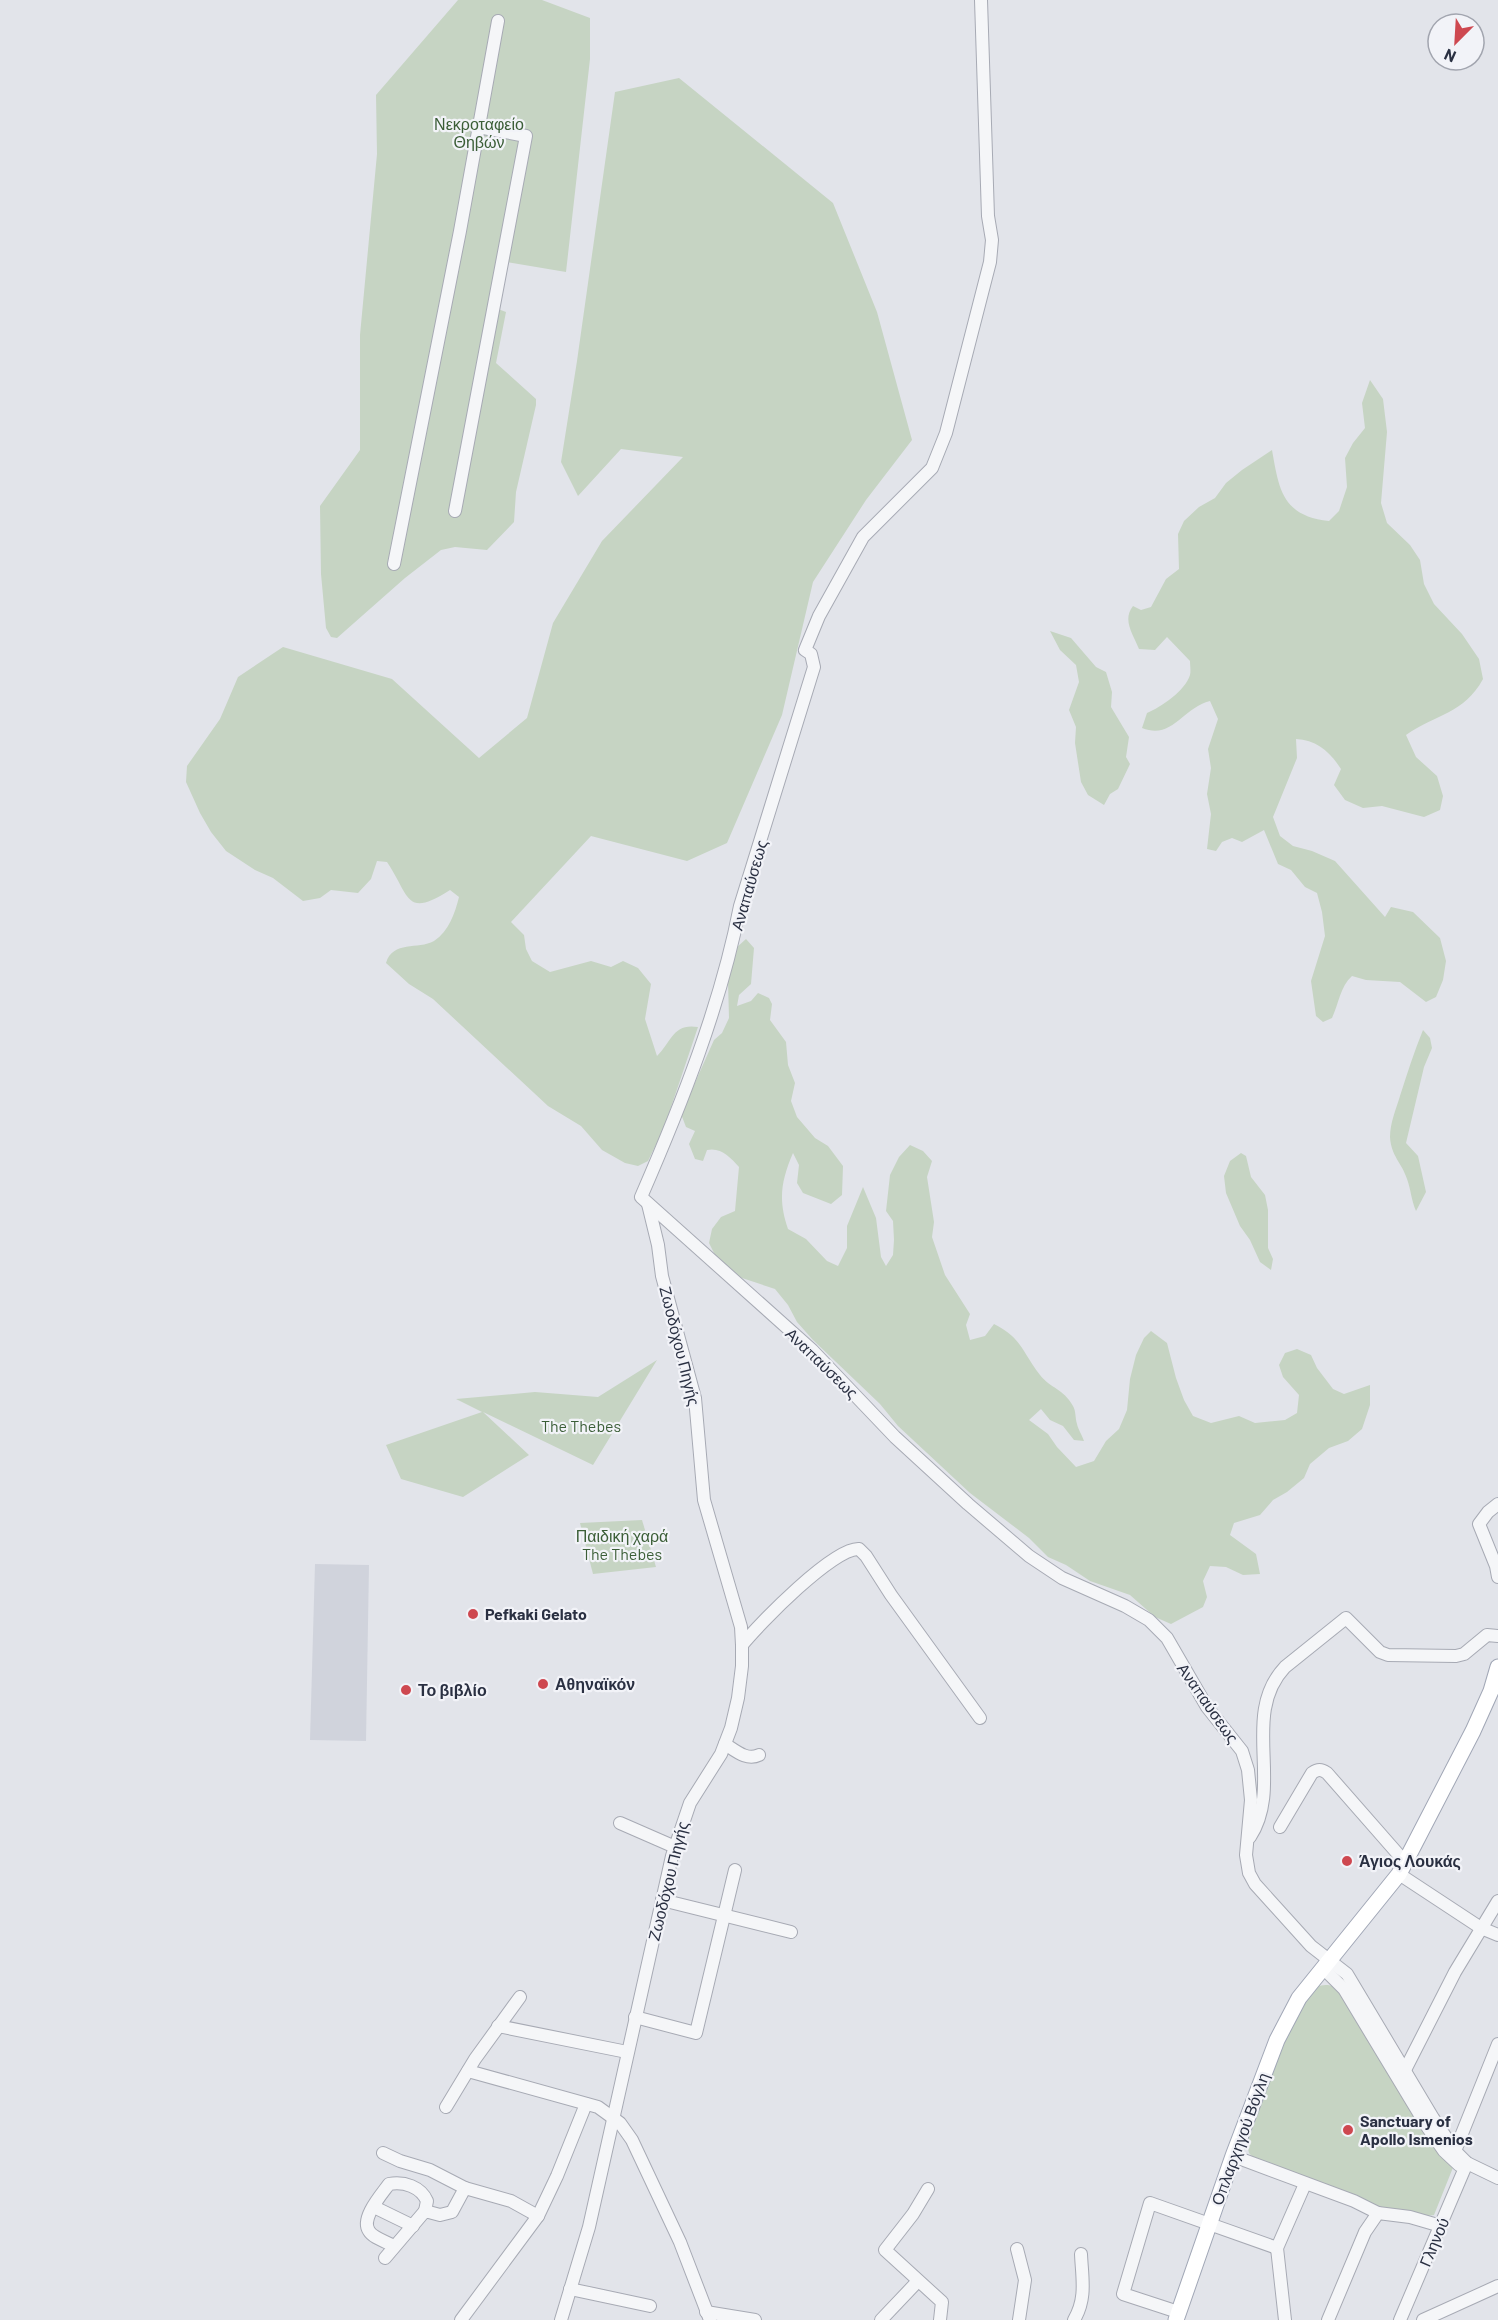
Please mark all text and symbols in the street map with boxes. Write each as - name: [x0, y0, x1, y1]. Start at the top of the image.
- north arrow: [1426, 12, 1486, 72]
- text: N: [1441, 45, 1458, 67]
- park label: Νεκροταφείο Θηβών: [434, 114, 524, 151]
- street label: Αναπαύσεως: [727, 837, 771, 932]
- street label: Ζωοδόχου Πηγής: [656, 1284, 705, 1408]
- street label: Αναπαύσεως: [782, 1323, 863, 1402]
- park label: The Thebes: [541, 1416, 621, 1435]
- park label: Παιδική χαρά The Thebes: [576, 1526, 668, 1563]
- place label: Pefkaki Gelato: [485, 1604, 587, 1623]
- marker: Pefkaki Gelato: [466, 1607, 480, 1621]
- street label: Αναπαύσεως: [1174, 1659, 1243, 1747]
- place label: Αθηναϊκόν: [555, 1674, 635, 1693]
- marker: Αθηναϊκόν: [536, 1677, 550, 1691]
- place label: Το βιβλίο: [418, 1680, 487, 1699]
- marker: Το βιβλίο: [399, 1683, 413, 1697]
- street label: Ζωοδόχου Πηγής: [643, 1819, 692, 1943]
- place label: Άγιος Λουκάς: [1359, 1851, 1461, 1871]
- marker: Άγιος Λουκάς: [1340, 1854, 1354, 1868]
- street label: Οπλαρχηγού Βόγλη: [1207, 2070, 1272, 2208]
- place label: Sanctuary of Apollo Ismenios: [1360, 2111, 1473, 2148]
- marker: Sanctuary of Apollo Ismenios: [1341, 2123, 1355, 2137]
- street label: Γληνού: [1415, 2214, 1452, 2269]

